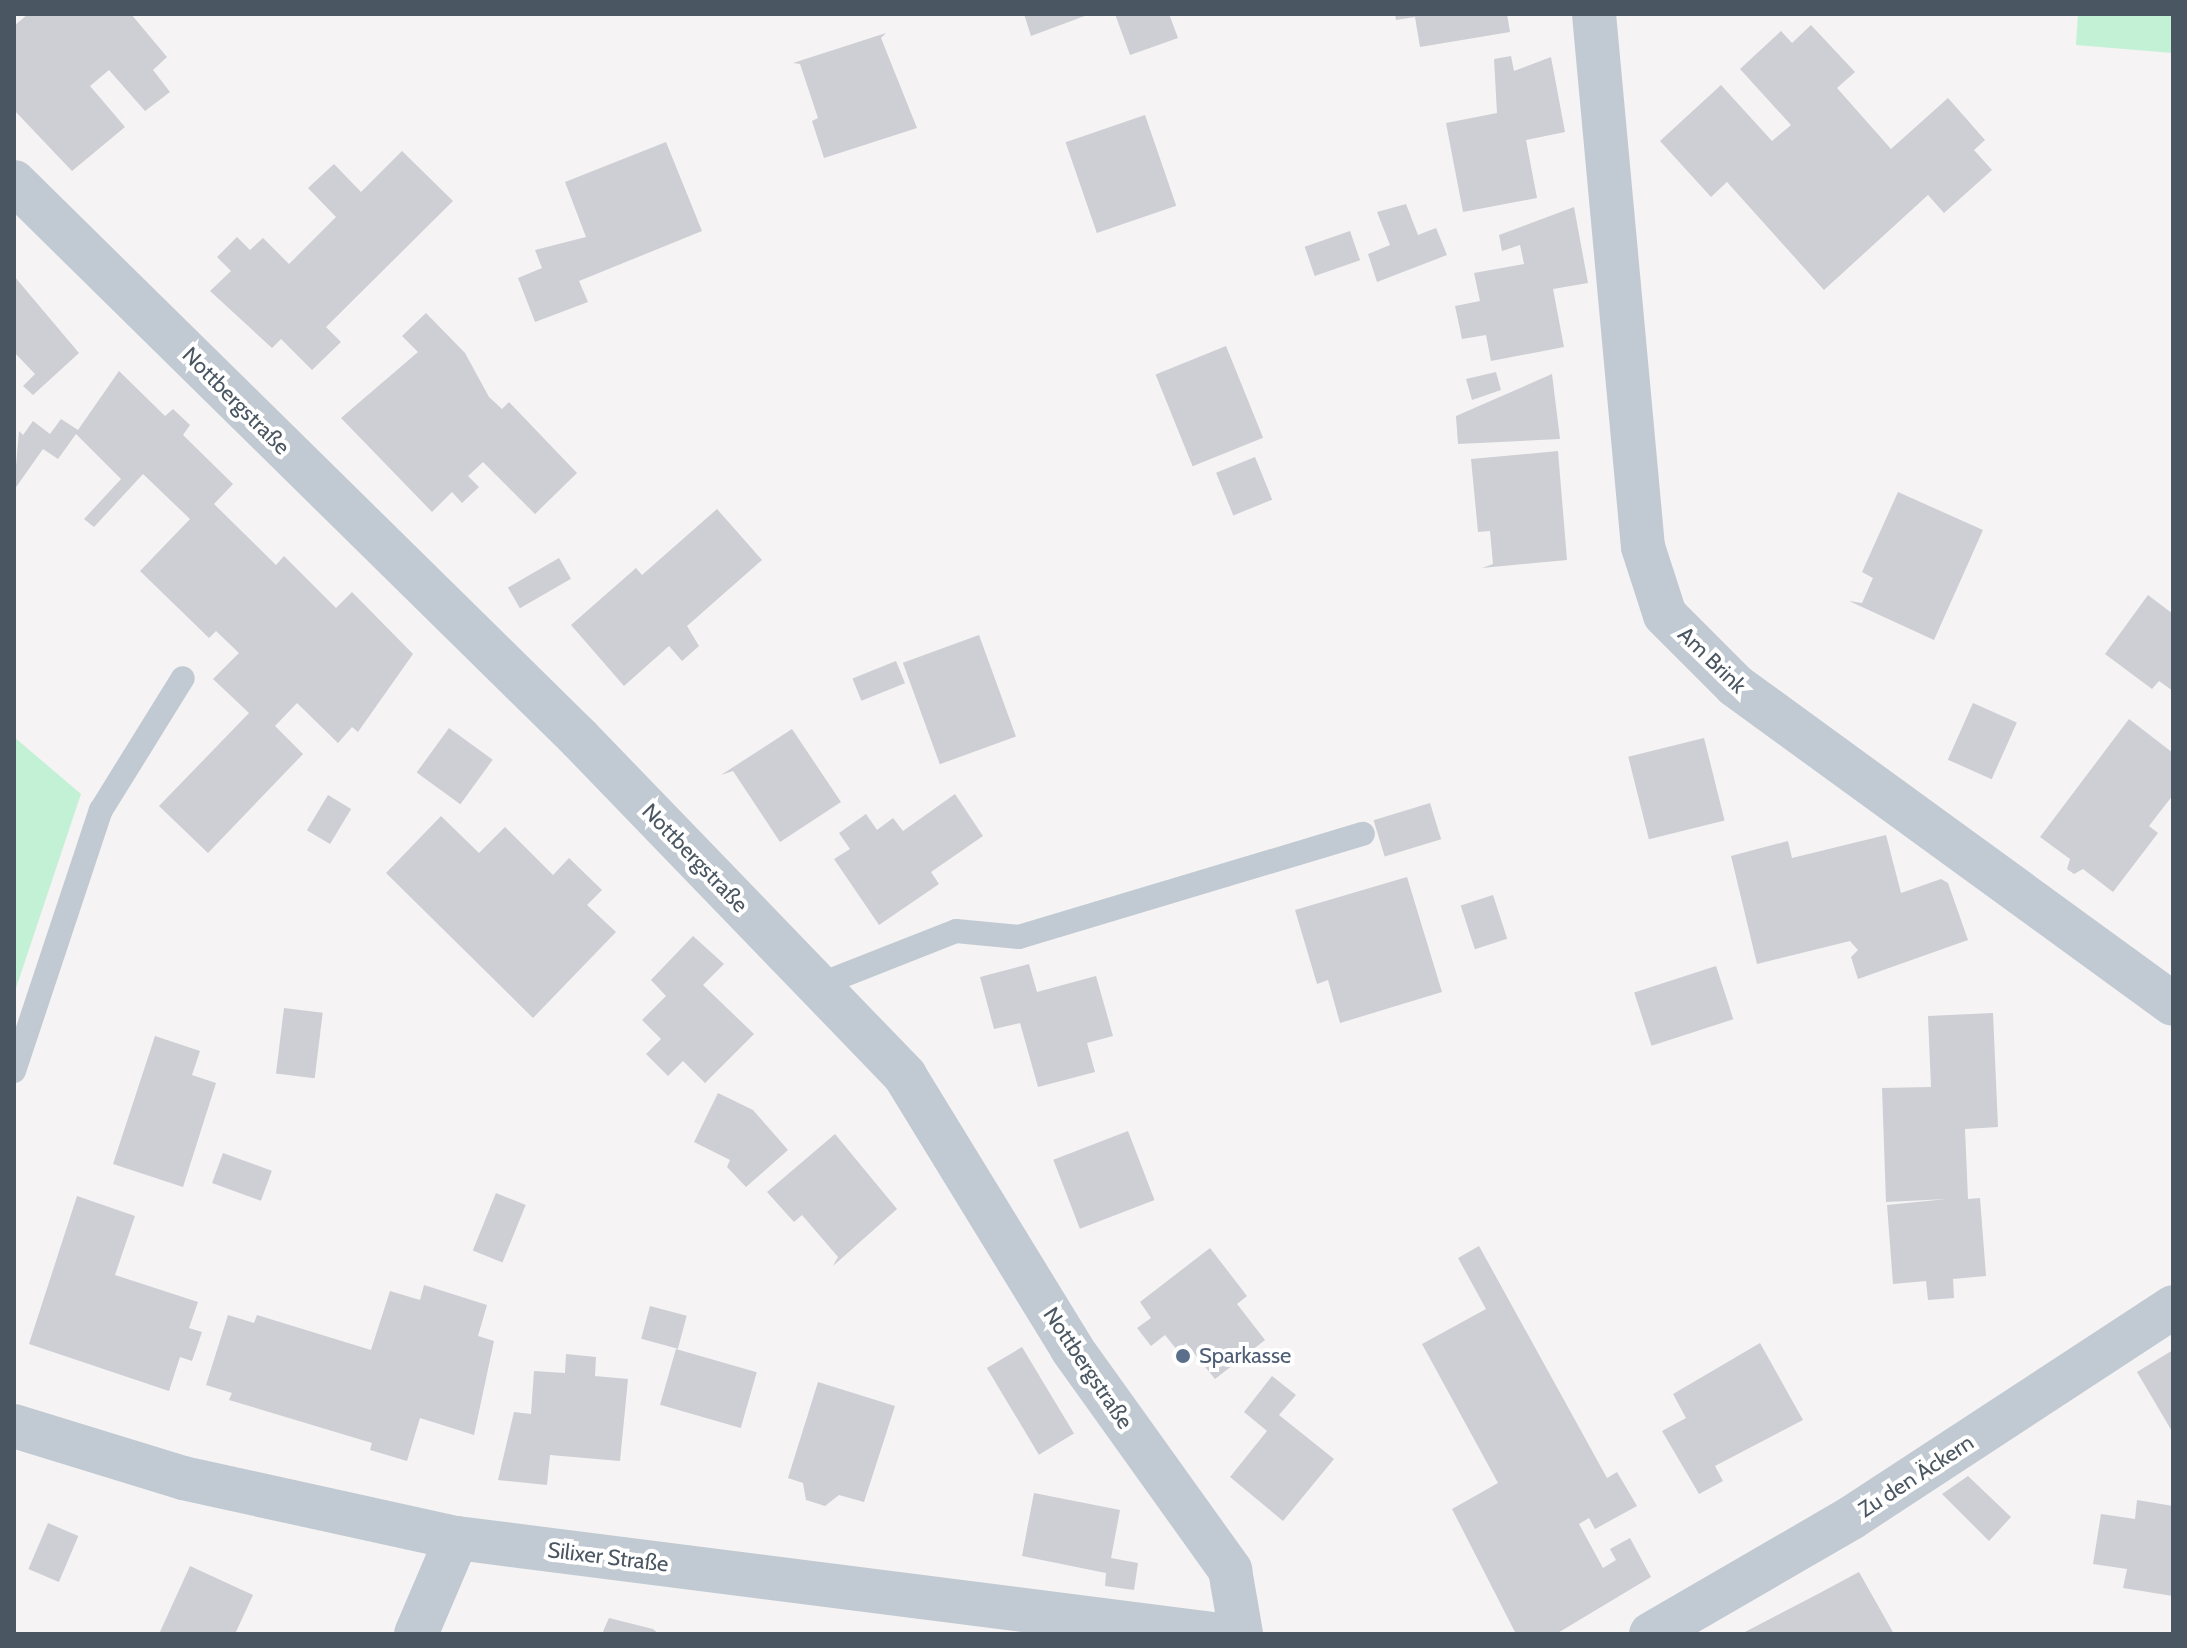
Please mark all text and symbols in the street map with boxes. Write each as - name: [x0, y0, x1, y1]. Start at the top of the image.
- street label: Nottbergstraße: [177, 342, 295, 460]
- street label: Am Brink: [1672, 621, 1752, 699]
- street label: Nottbergstraße: [637, 798, 753, 918]
- street label: Nottbergstraße: [1038, 1302, 1138, 1434]
- place label: Sparkasse: [1199, 1343, 1291, 1369]
- marker: Sparkasse: [1174, 1347, 1192, 1365]
- street label: Zu den Äckern: [1854, 1429, 1978, 1523]
- street label: Silixer Straße: [546, 1536, 670, 1578]

